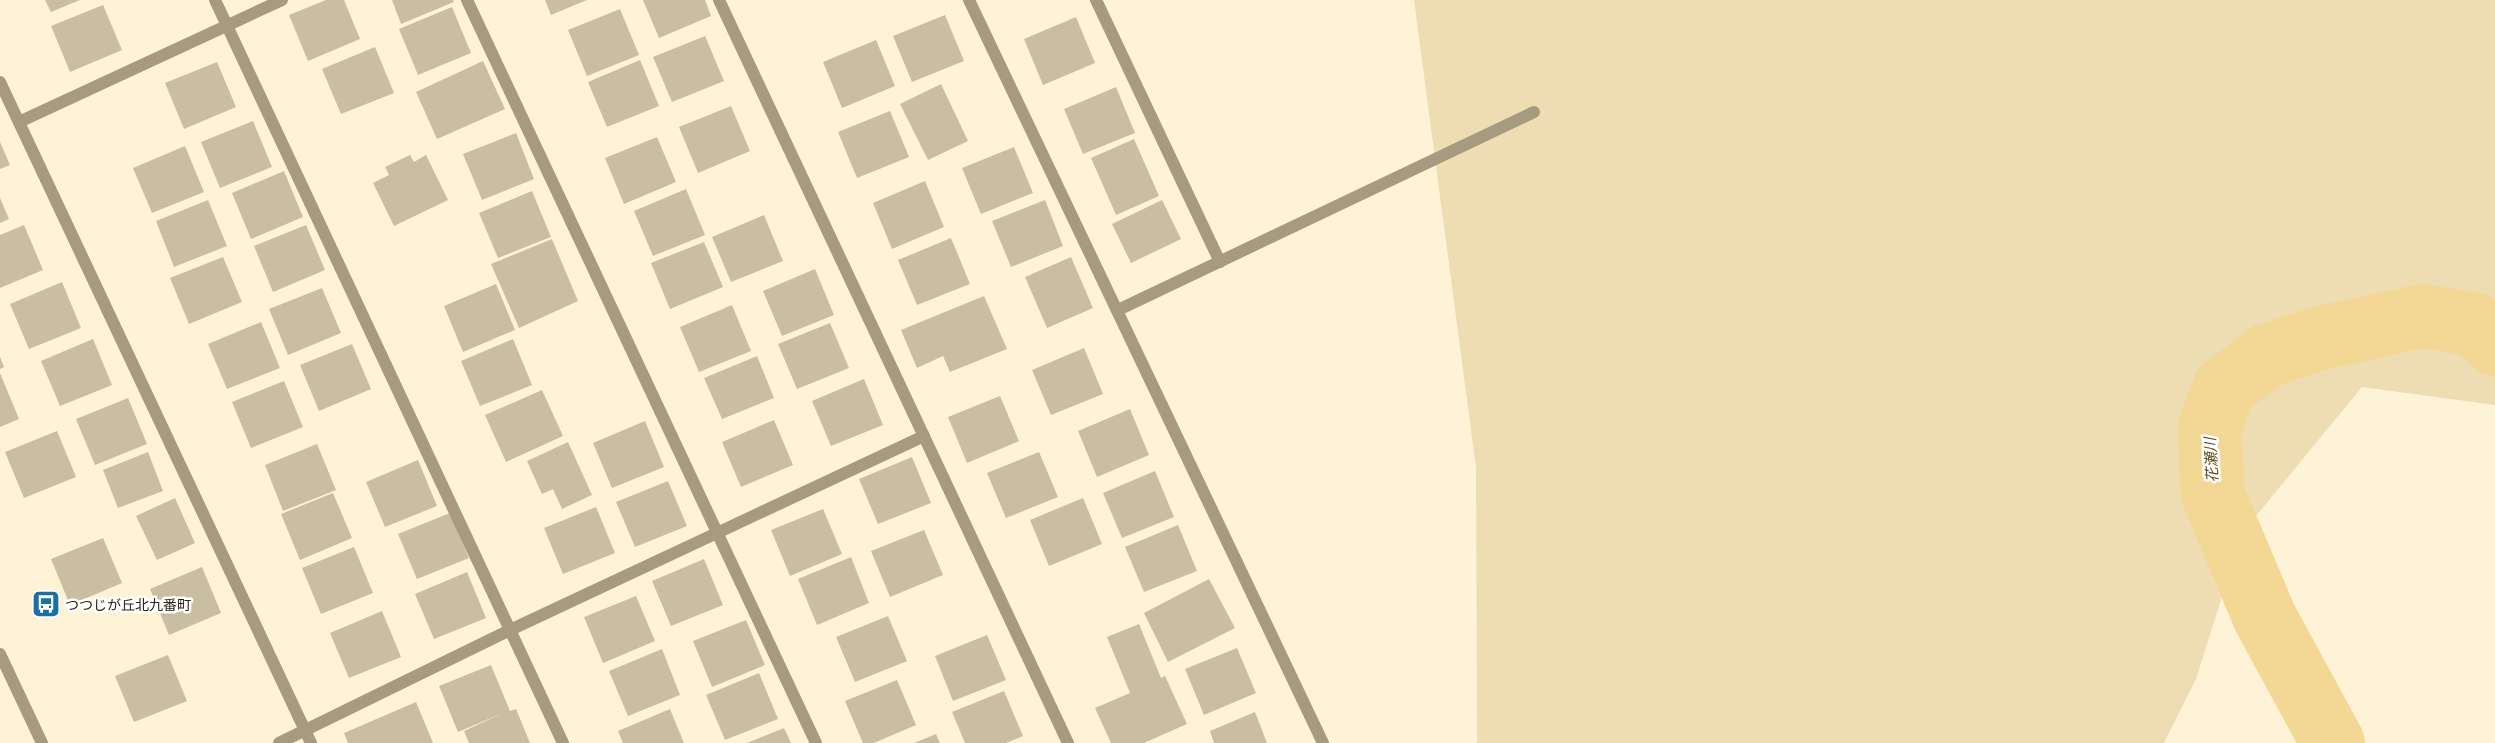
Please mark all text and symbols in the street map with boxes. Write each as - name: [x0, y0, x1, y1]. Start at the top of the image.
- water label: 花瀬川: [2199, 435, 2223, 483]
- bus stop icon: つつじが丘北九番町: [31, 589, 61, 619]
- place label: つつじが丘北九番町: [65, 595, 191, 614]

